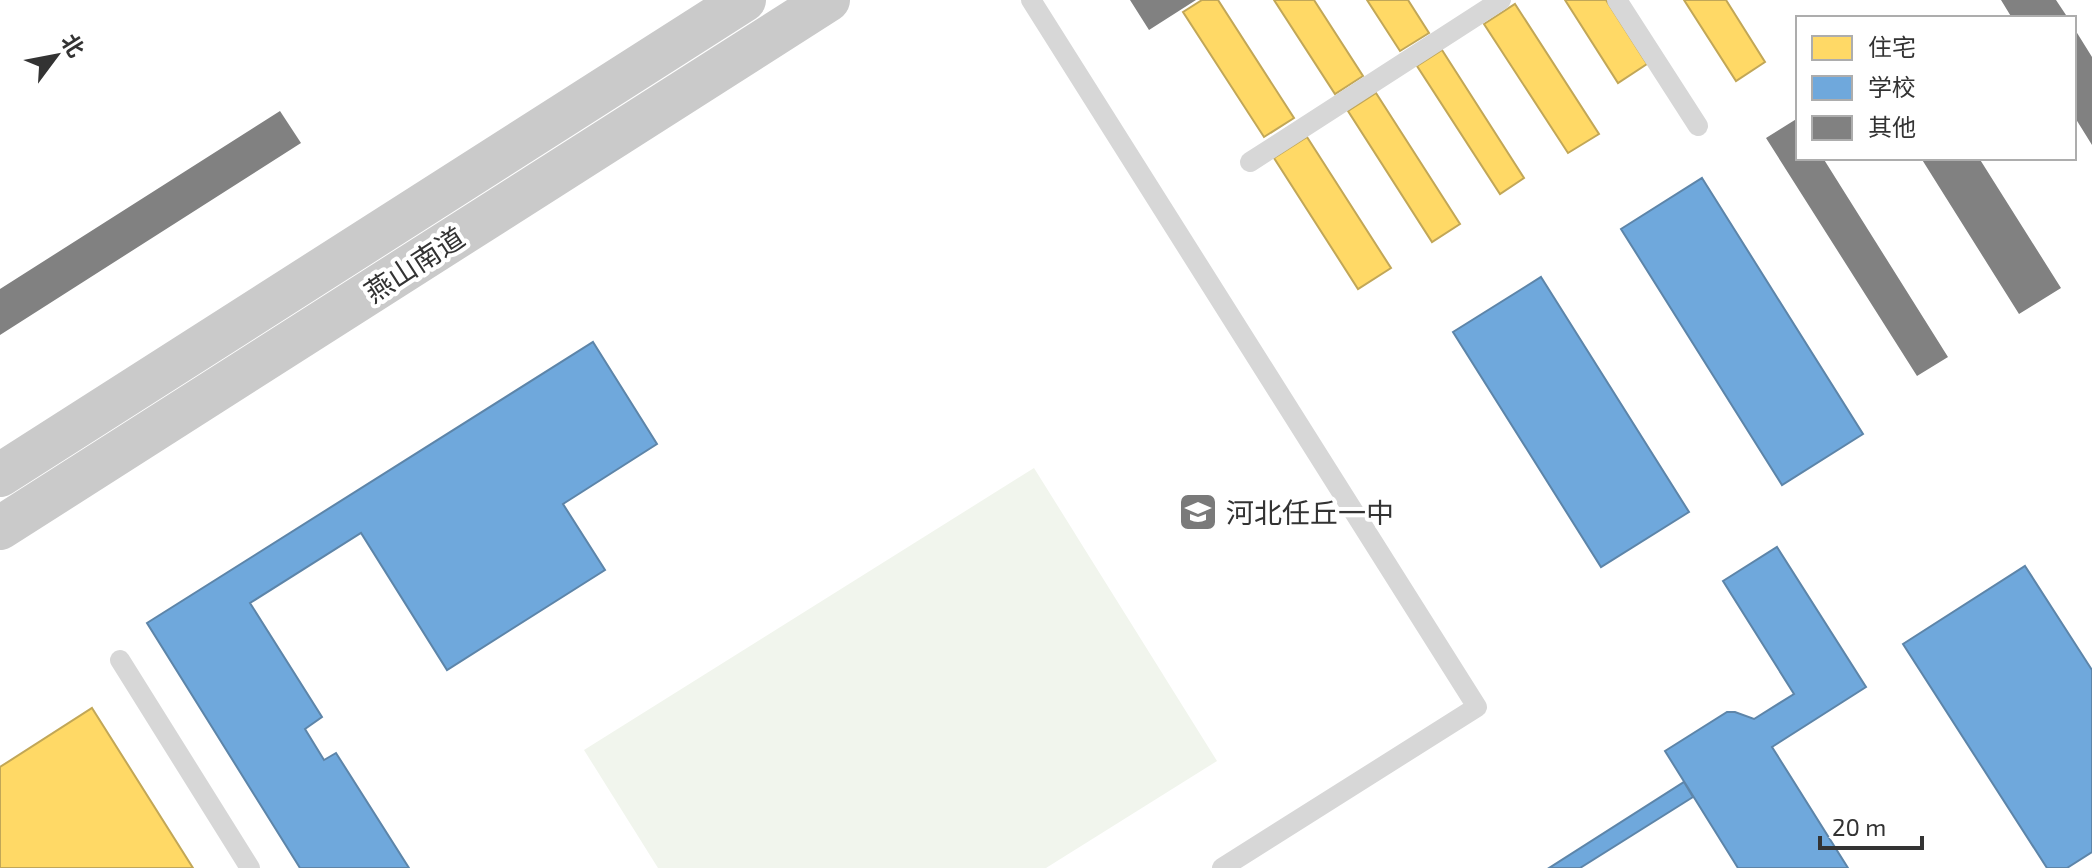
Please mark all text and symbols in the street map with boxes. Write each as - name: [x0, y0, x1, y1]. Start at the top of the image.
- north arrow: [16, 16, 96, 96]
- legend: [1796, 16, 2076, 160]
- text: 北: [57, 29, 91, 61]
- text: 住宅: [1868, 32, 1916, 61]
- text: 学校: [1868, 72, 1916, 101]
- text: 其他: [1868, 112, 1916, 141]
- street label: 燕山南道: [358, 219, 470, 309]
- school or university icon: 河北任丘一中: [1177, 491, 1219, 533]
- place label: 河北任丘一中: [1226, 495, 1394, 529]
- scale bar: [1820, 800, 1922, 850]
- text: 20 m: [1832, 812, 1886, 841]

